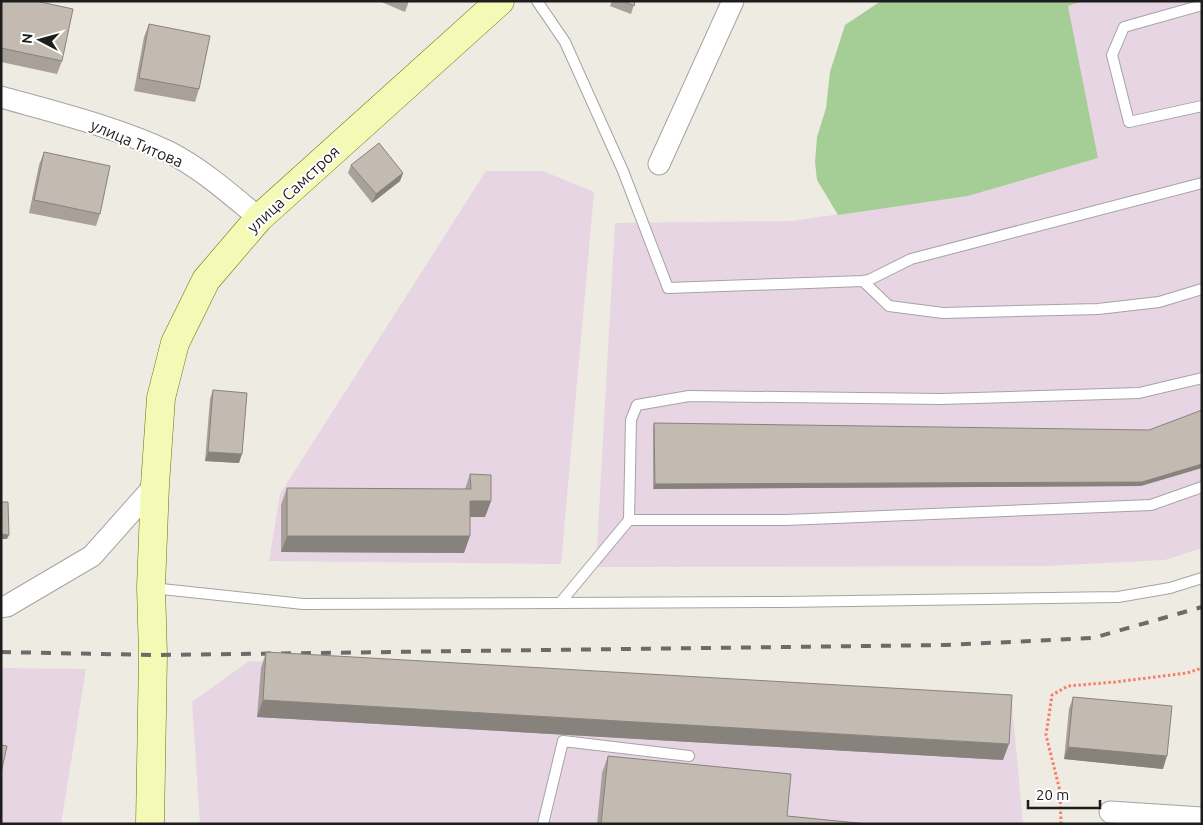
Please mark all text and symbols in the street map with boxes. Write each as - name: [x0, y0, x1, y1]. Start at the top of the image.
- north arrow: [15, 15, 65, 65]
- text: N: [19, 33, 36, 45]
- street label: улица Титова: [88, 115, 186, 171]
- street label: улица Самстроя: [243, 142, 343, 236]
- scale bar: [1028, 778, 1100, 810]
- text: 20 m: [1036, 786, 1069, 803]

